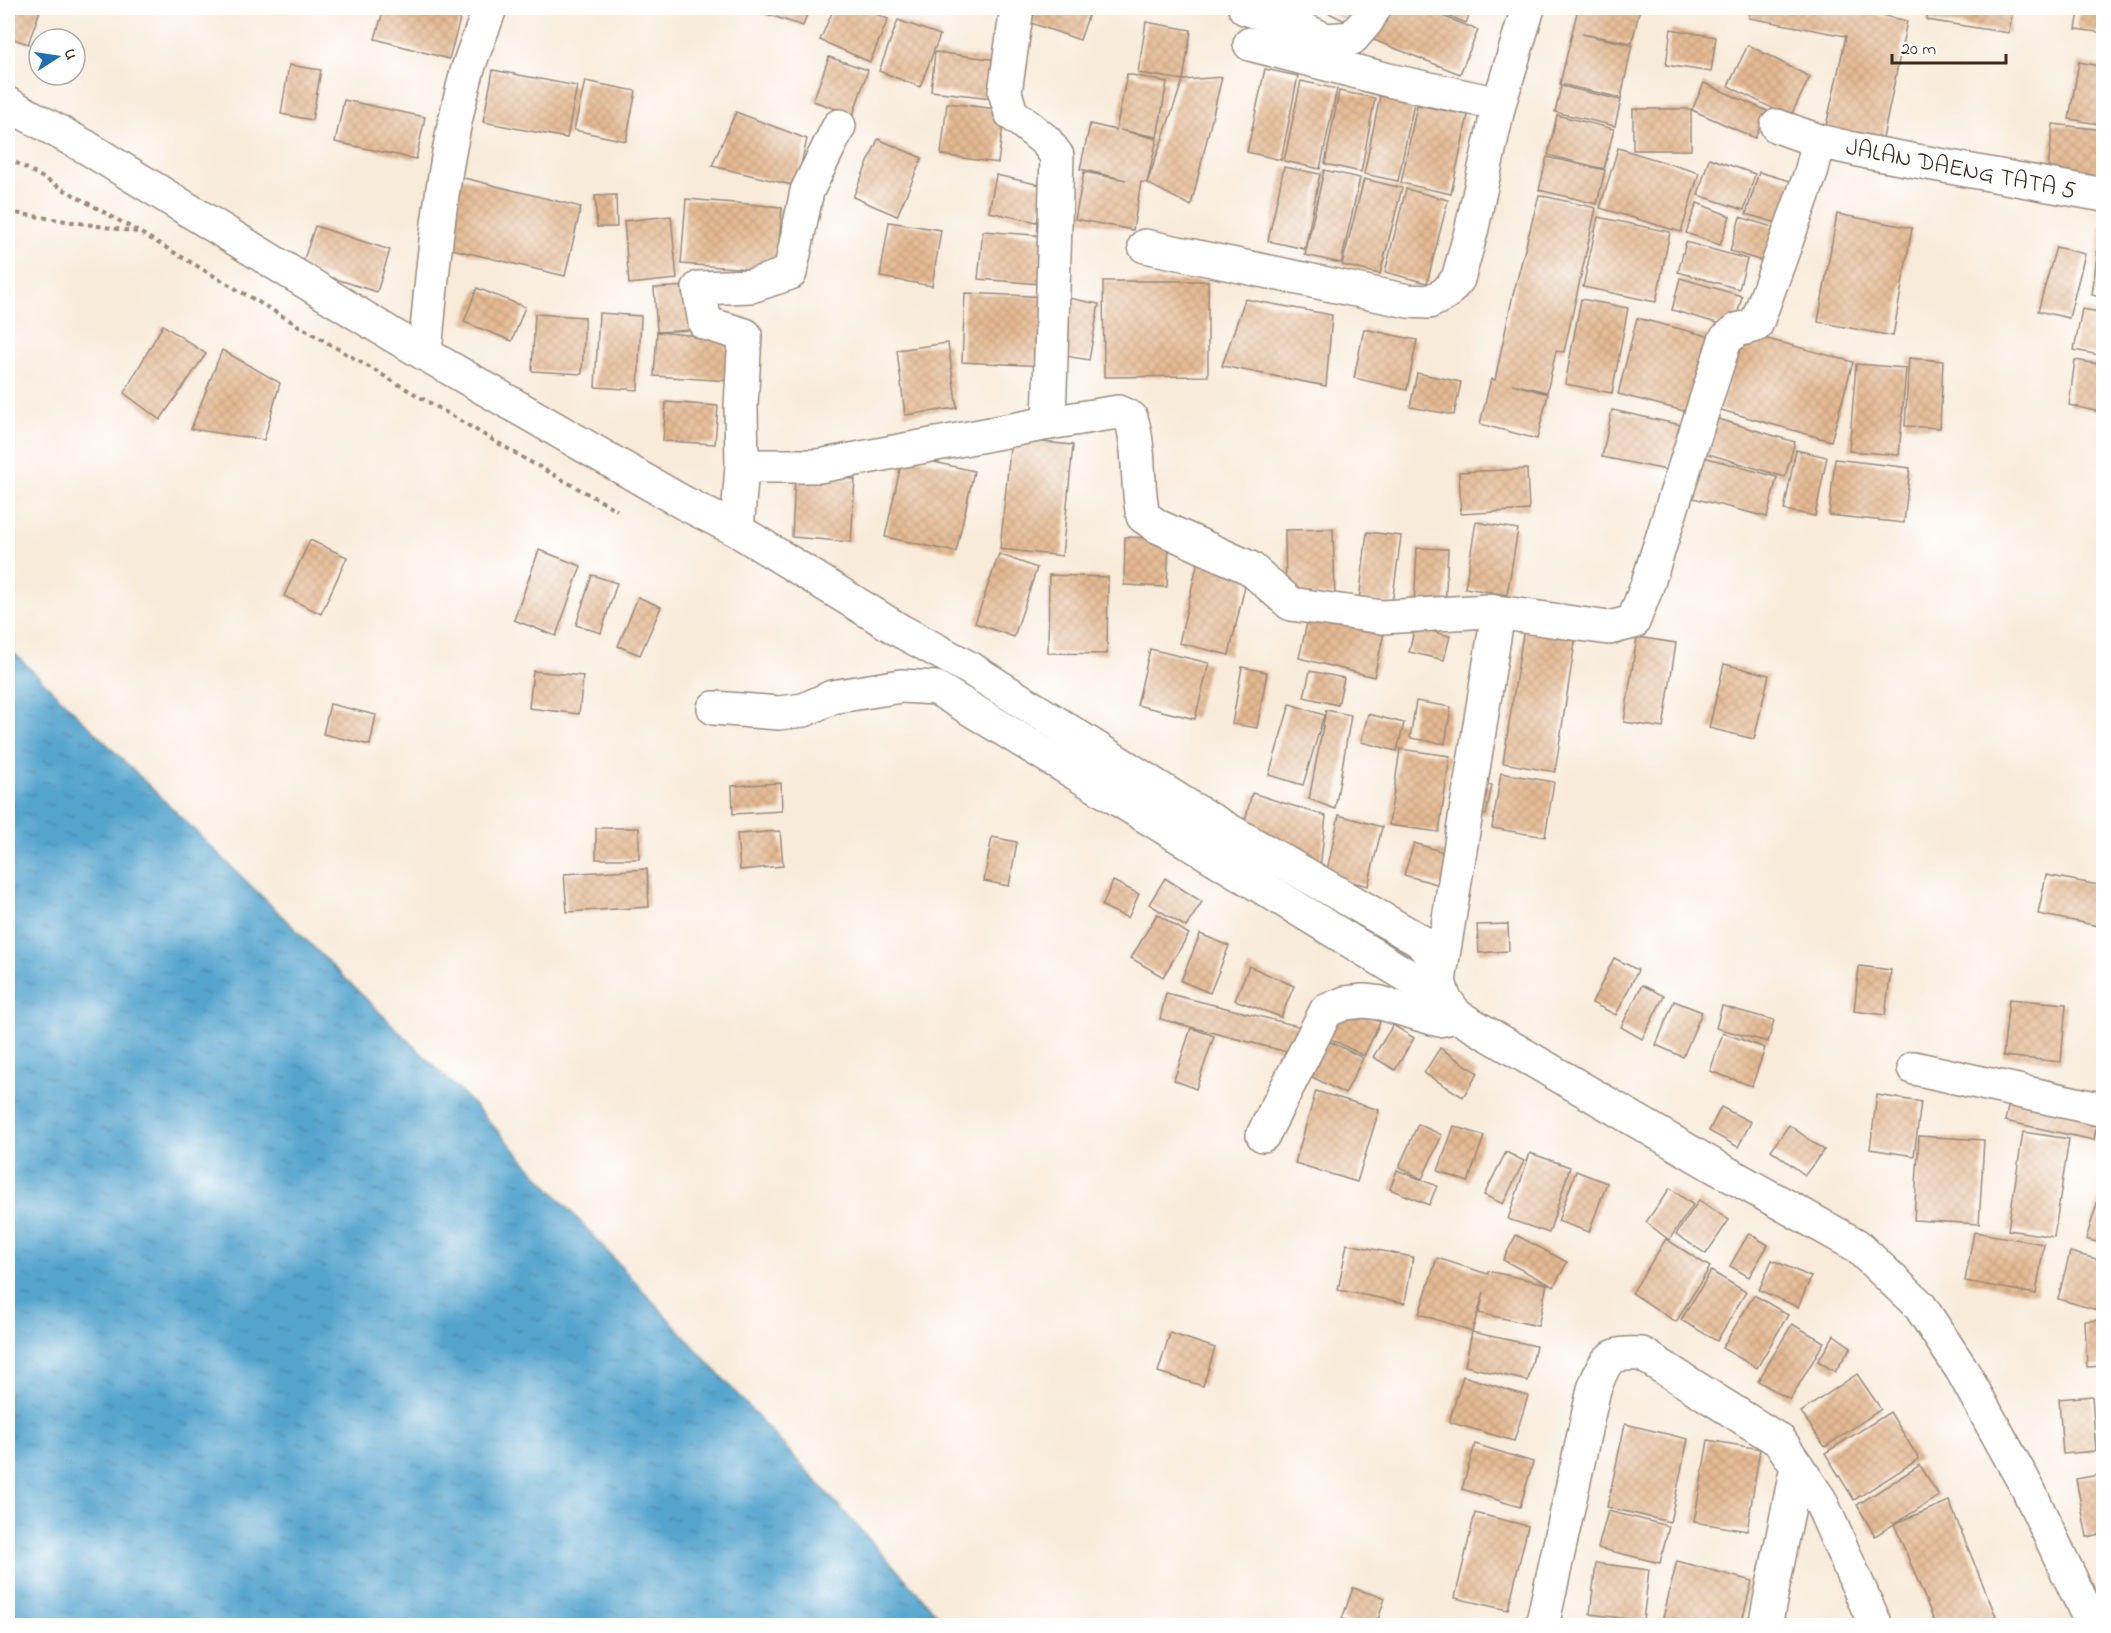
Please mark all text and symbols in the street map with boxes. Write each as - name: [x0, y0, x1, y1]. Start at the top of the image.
- north arrow: [27, 27, 87, 87]
- scale bar: [1892, 27, 2006, 65]
- text: 20 m: [1901, 37, 1936, 63]
- text: U: [57, 47, 83, 62]
- street label: JALAN DAENG TATA 5: [1843, 131, 2079, 210]

